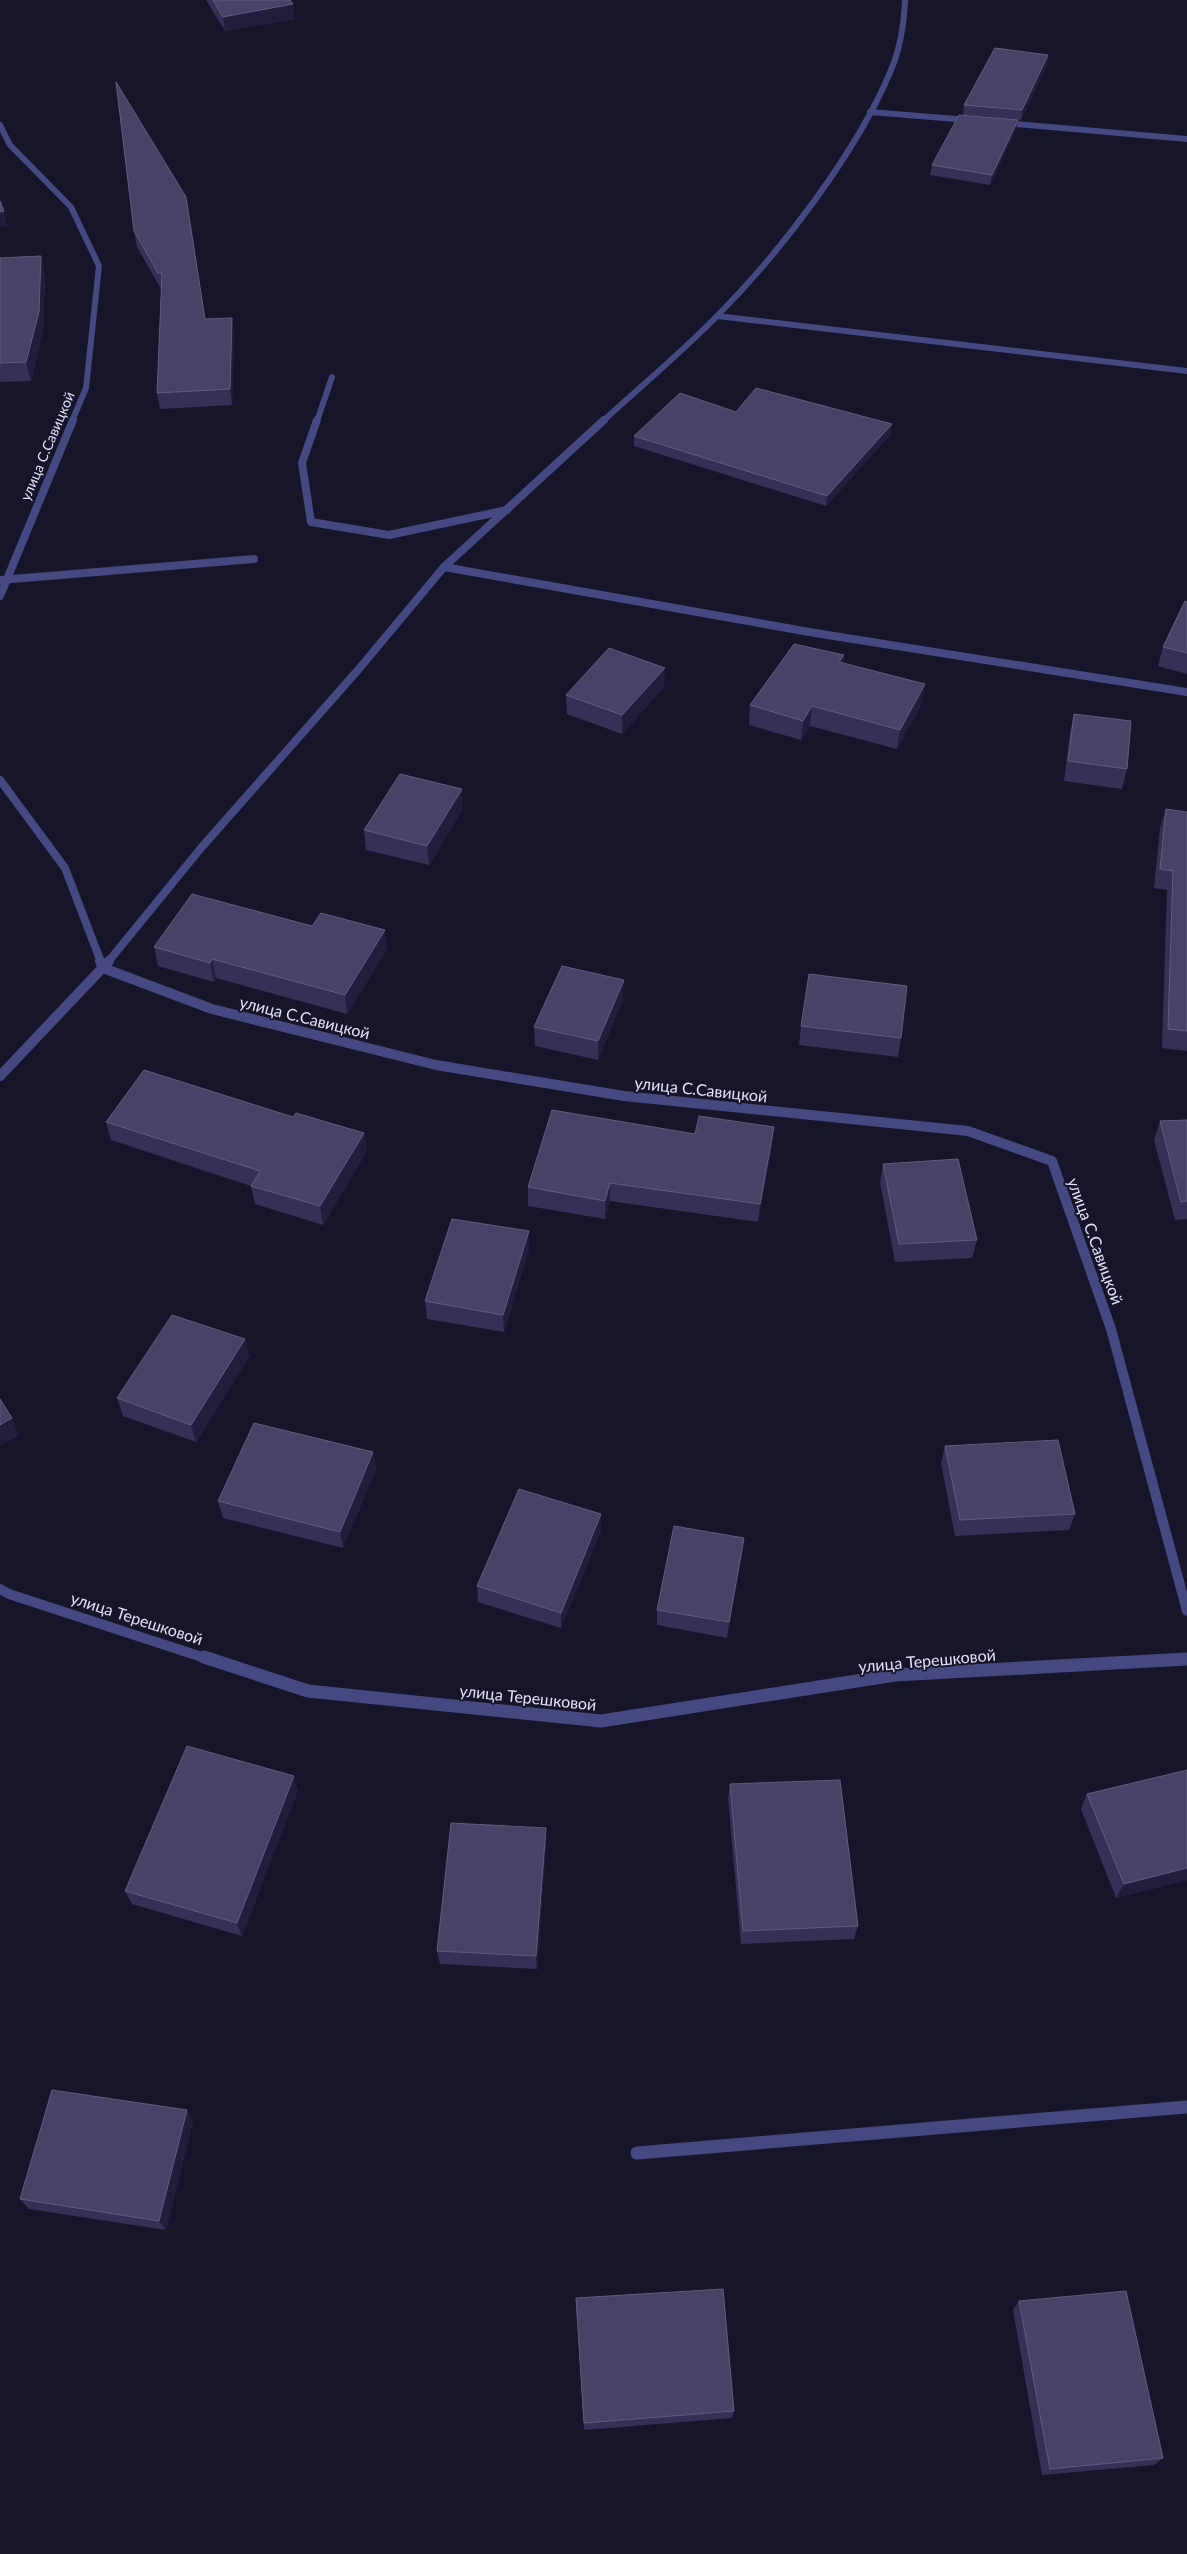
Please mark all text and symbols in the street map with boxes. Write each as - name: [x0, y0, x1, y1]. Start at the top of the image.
- street label: улица С.Савицкой: [16, 389, 78, 503]
- street label: улица С.Савицкой: [238, 992, 372, 1042]
- street label: улица С.Савицкой: [634, 1073, 768, 1105]
- street label: улица С.Савицкой: [1064, 1175, 1128, 1307]
- street label: улица Терешковой: [69, 1588, 205, 1648]
- street label: улица Терешковой: [858, 1645, 996, 1675]
- street label: улица Терешковой: [459, 1680, 597, 1714]

